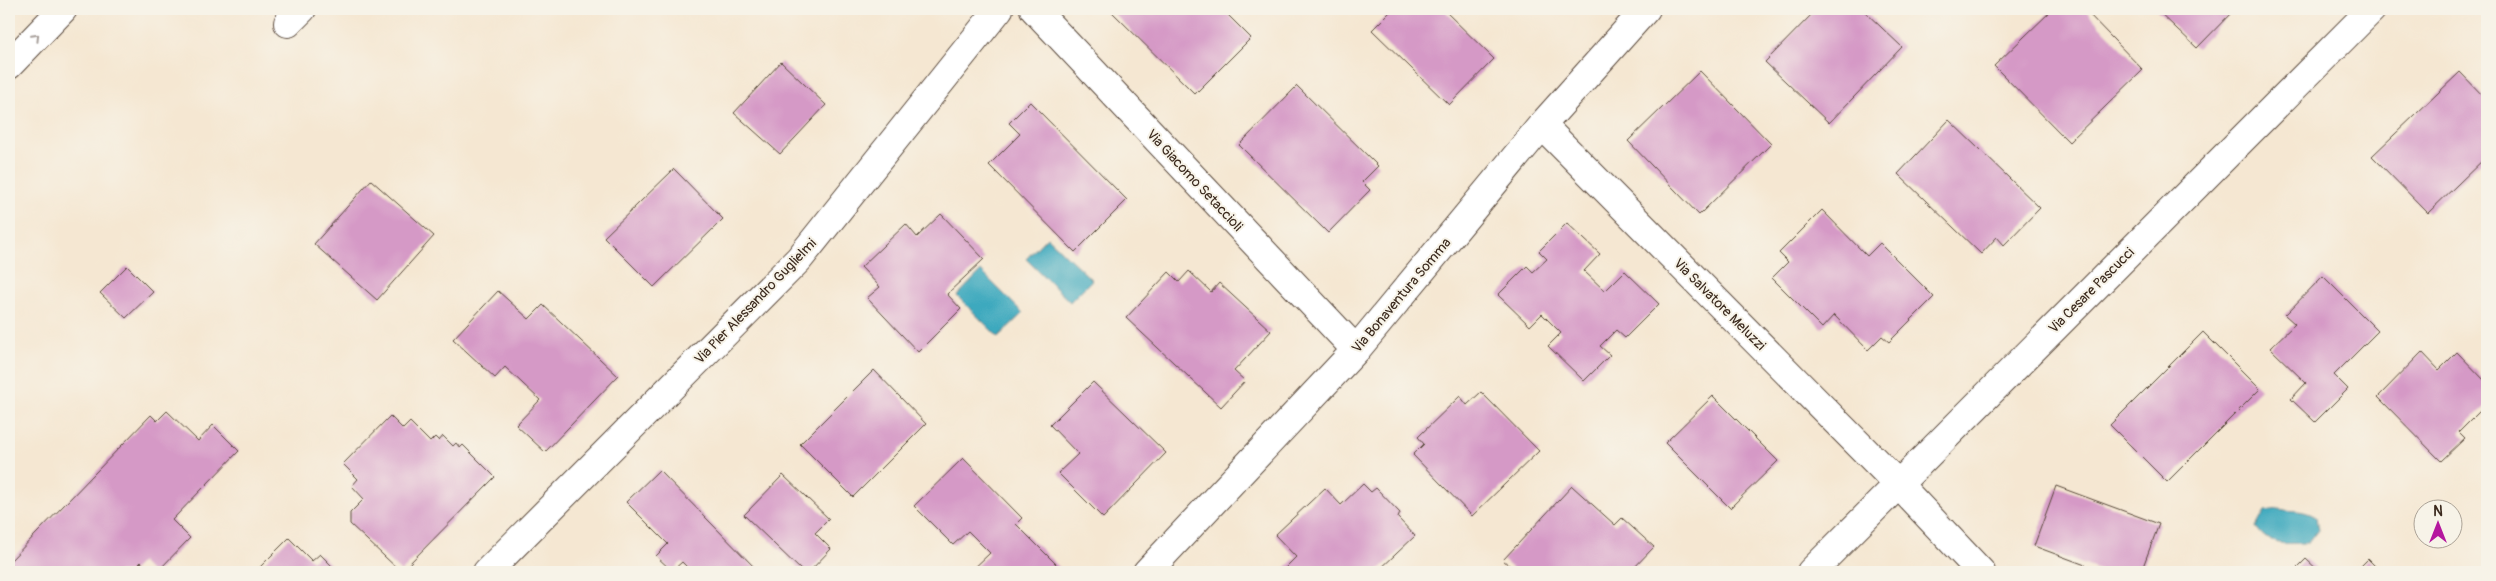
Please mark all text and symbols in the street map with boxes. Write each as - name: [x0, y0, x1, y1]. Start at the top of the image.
- one-way arrow: [30, 33, 39, 42]
- street label: Via Giacomo Setaccioli: [1143, 126, 1247, 235]
- street label: Via Bonaventura Somma: [1348, 234, 1454, 356]
- street label: Via Pier Alessandro Guglielmi: [691, 235, 820, 368]
- street label: Via Cesare Pascucci: [2045, 244, 2138, 337]
- street label: Via Salvatore Meluzzi: [1670, 255, 1770, 354]
- north arrow: [2414, 498, 2464, 548]
- text: N: [2433, 503, 2443, 520]

